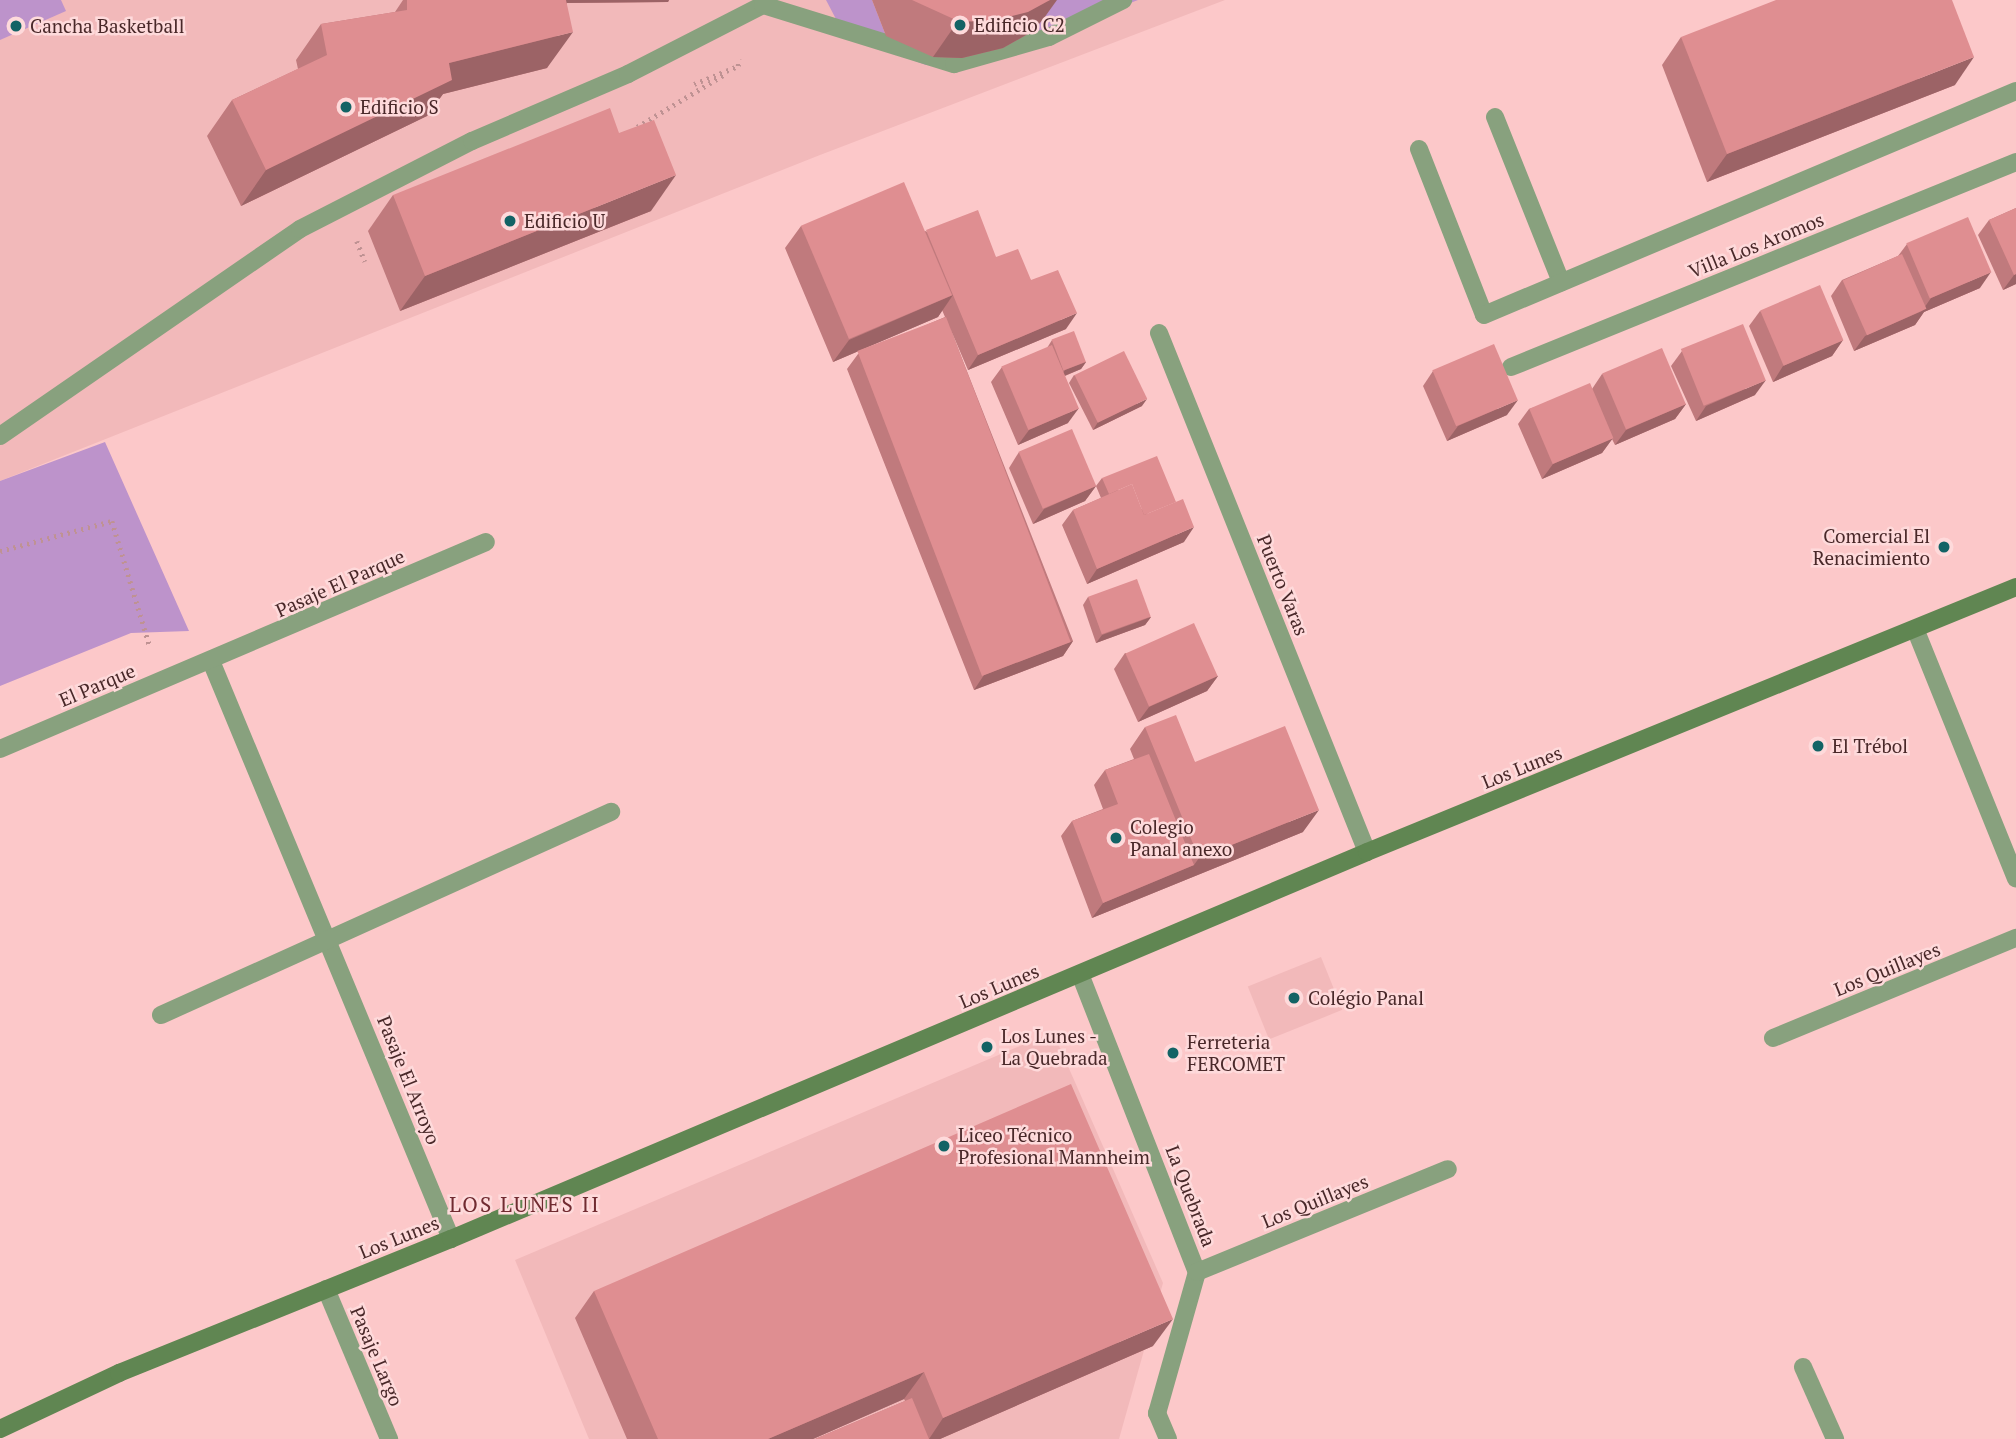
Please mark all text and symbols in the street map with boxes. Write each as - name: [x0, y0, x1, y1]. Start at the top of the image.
- place label: Edificio C2: [974, 14, 1065, 36]
- place label: Cancha Basketball: [30, 15, 184, 37]
- marker: Edificio C2: [952, 17, 968, 33]
- marker: Cancha Basketball: [8, 18, 24, 34]
- place label: Edificio S: [360, 96, 439, 118]
- marker: Edificio S: [338, 99, 354, 115]
- street label: Villa Los Aromos: [1685, 207, 1827, 283]
- place label: Edificio U: [524, 210, 605, 232]
- marker: Edificio U: [502, 213, 518, 229]
- place label: Comercial El Renacimiento: [1813, 525, 1930, 569]
- street label: Puerto Varas: [1252, 531, 1314, 639]
- marker: Comercial El Renacimiento: [1936, 539, 1952, 555]
- street label: Pasaje El Parque: [272, 544, 408, 622]
- street label: El Parque: [56, 659, 138, 711]
- place label: El Trébol: [1832, 735, 1908, 757]
- marker: El Trébol: [1810, 738, 1826, 754]
- street label: Los Lunes: [1479, 741, 1565, 793]
- place label: Colegio Panal anexo: [1130, 816, 1232, 860]
- marker: Colegio Panal anexo: [1108, 830, 1124, 846]
- street label: Los Quillayes: [1831, 937, 1943, 1001]
- street label: Los Lunes: [956, 959, 1042, 1013]
- place label: Colégio Panal: [1308, 987, 1424, 1009]
- marker: Colégio Panal: [1286, 990, 1302, 1006]
- street label: Pasaje El Arroyo: [373, 1012, 445, 1148]
- place label: Los Lunes - La Quebrada: [1001, 1025, 1108, 1069]
- place label: Ferreteria FERCOMET: [1187, 1031, 1285, 1075]
- marker: Los Lunes - La Quebrada: [979, 1039, 995, 1055]
- marker: Ferreteria FERCOMET: [1165, 1045, 1181, 1061]
- place label: Liceo Técnico Profesional Mannheim: [958, 1124, 1150, 1168]
- marker: Liceo Técnico Profesional Mannheim: [936, 1138, 952, 1154]
- street label: La Quebrada: [1161, 1142, 1221, 1250]
- street label: Los Quillayes: [1259, 1169, 1371, 1233]
- district label: LOS LUNES II: [451, 1191, 599, 1217]
- street label: Los Lunes: [356, 1211, 442, 1263]
- street label: Pasaje Largo: [346, 1303, 408, 1409]

